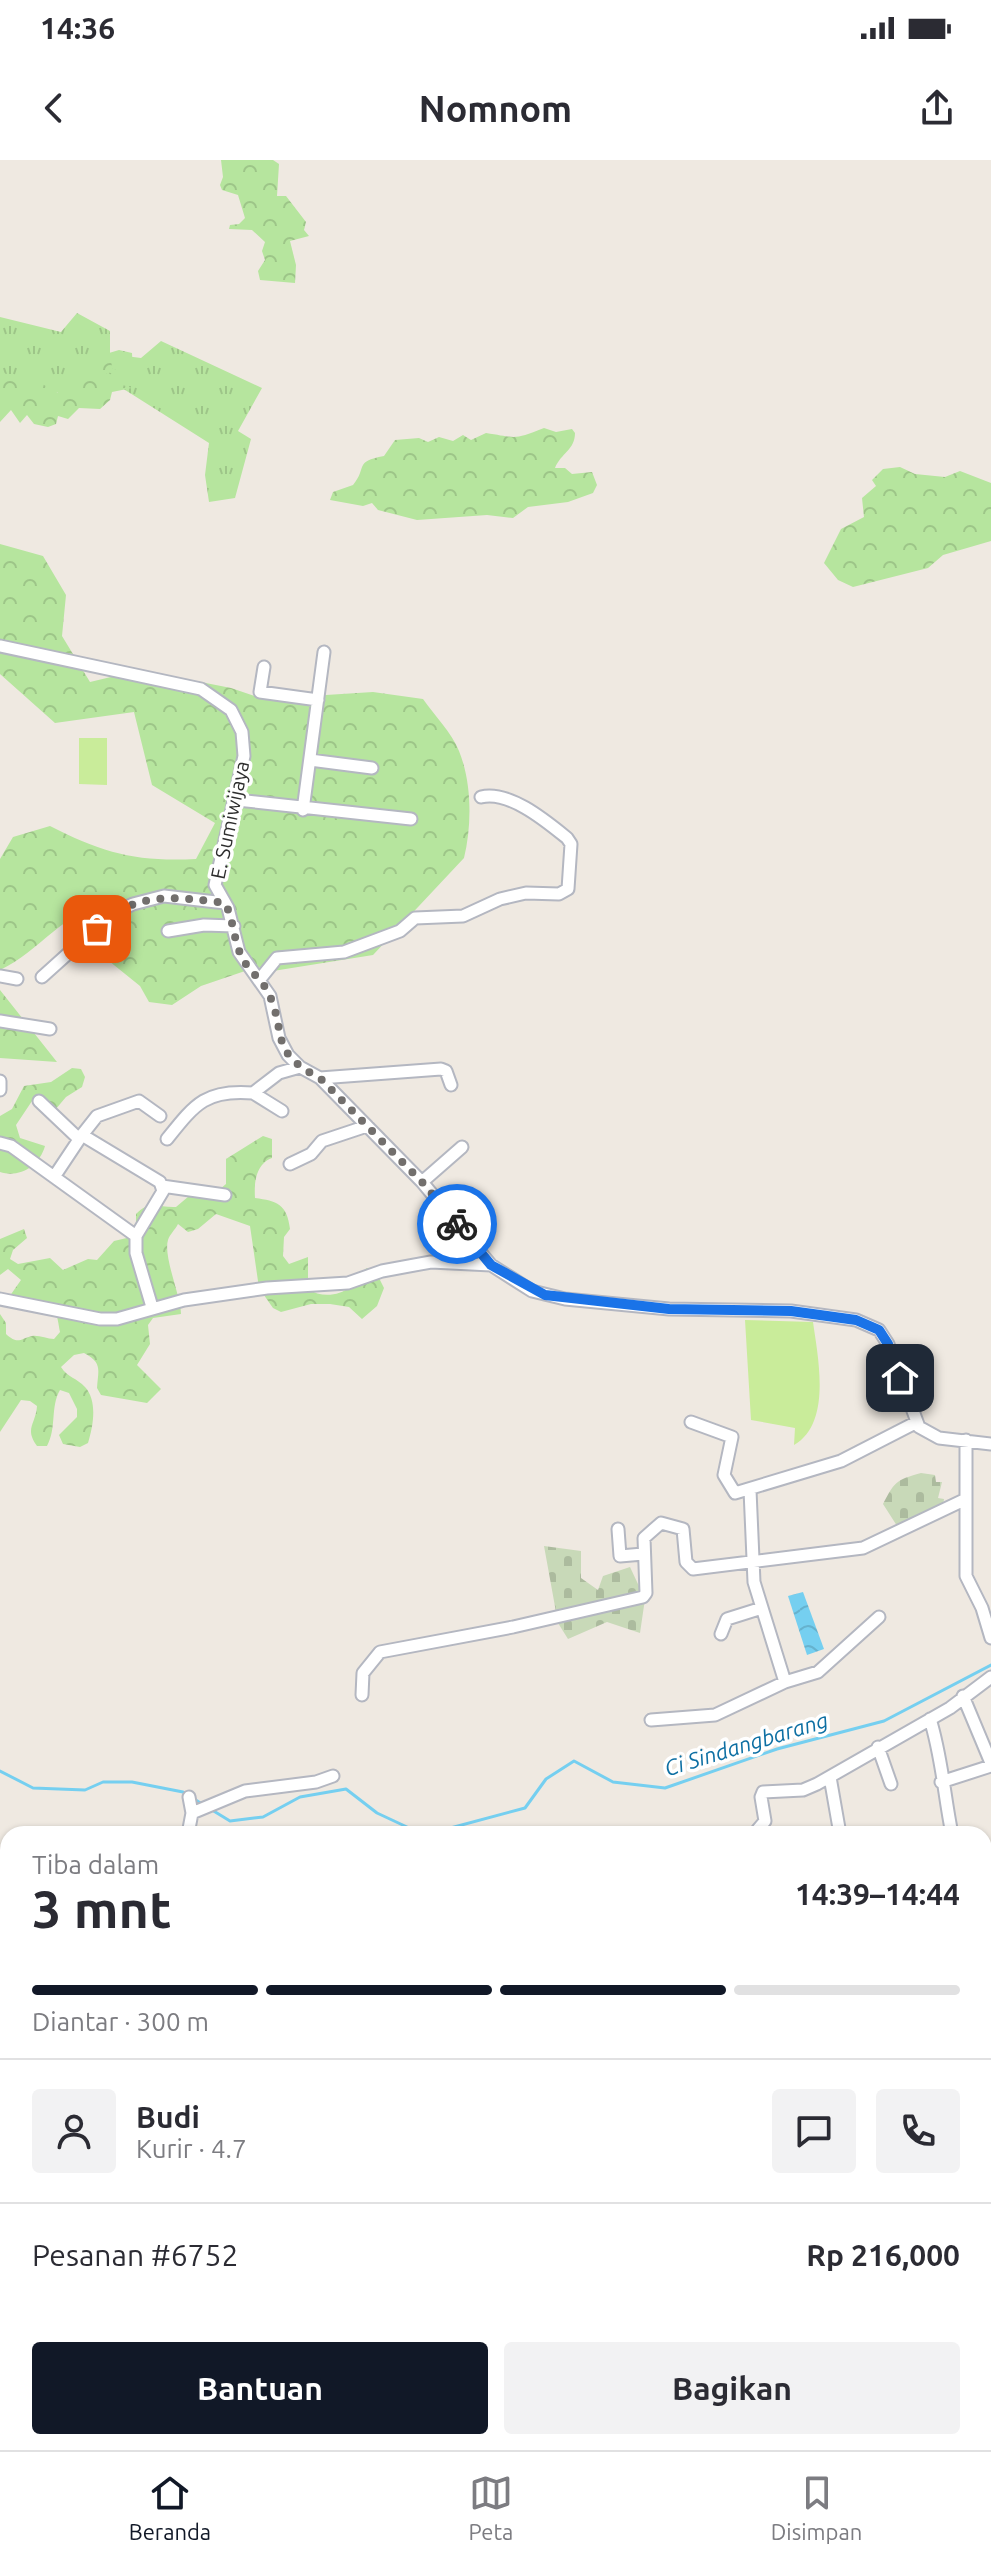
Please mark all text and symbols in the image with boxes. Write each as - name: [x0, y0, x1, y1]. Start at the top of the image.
- text: 14:36: [40, 11, 115, 45]
- icon: back: [32, 86, 76, 130]
- icon: share: [915, 86, 959, 130]
- text: Nomnom: [419, 88, 572, 129]
- street label: E. Sumiwijaya: [206, 759, 253, 881]
- pin: [63, 895, 131, 963]
- icon: bag: [75, 907, 119, 951]
- courier: [417, 1184, 497, 1264]
- icon: bike: [435, 1202, 479, 1246]
- pin: [866, 1344, 934, 1412]
- icon: home: [878, 1356, 922, 1400]
- water label: Ci Sindangbarang: [661, 1707, 831, 1780]
- text: Tiba dalam: [32, 1850, 159, 1879]
- text: 14:39–14:44: [795, 1877, 960, 1911]
- text: 3 mnt: [32, 1880, 171, 1938]
- text: Diantar · 300 m: [32, 2007, 209, 2036]
- button: person: [32, 2089, 116, 2173]
- button: chat: [772, 2089, 856, 2173]
- button: phone: [876, 2089, 960, 2173]
- text: Budi: [136, 2100, 200, 2134]
- text: Kurir · 4.7: [136, 2134, 247, 2163]
- text: Pesanan #6752: [32, 2238, 238, 2272]
- text: Rp 216,000: [806, 2238, 960, 2272]
- button: Bantuan: [32, 2342, 488, 2434]
- button: Bagikan: [504, 2342, 960, 2434]
- tab: Beranda: [129, 2471, 211, 2544]
- tab: Peta: [469, 2471, 513, 2544]
- tab: Disimpan: [771, 2471, 862, 2544]

